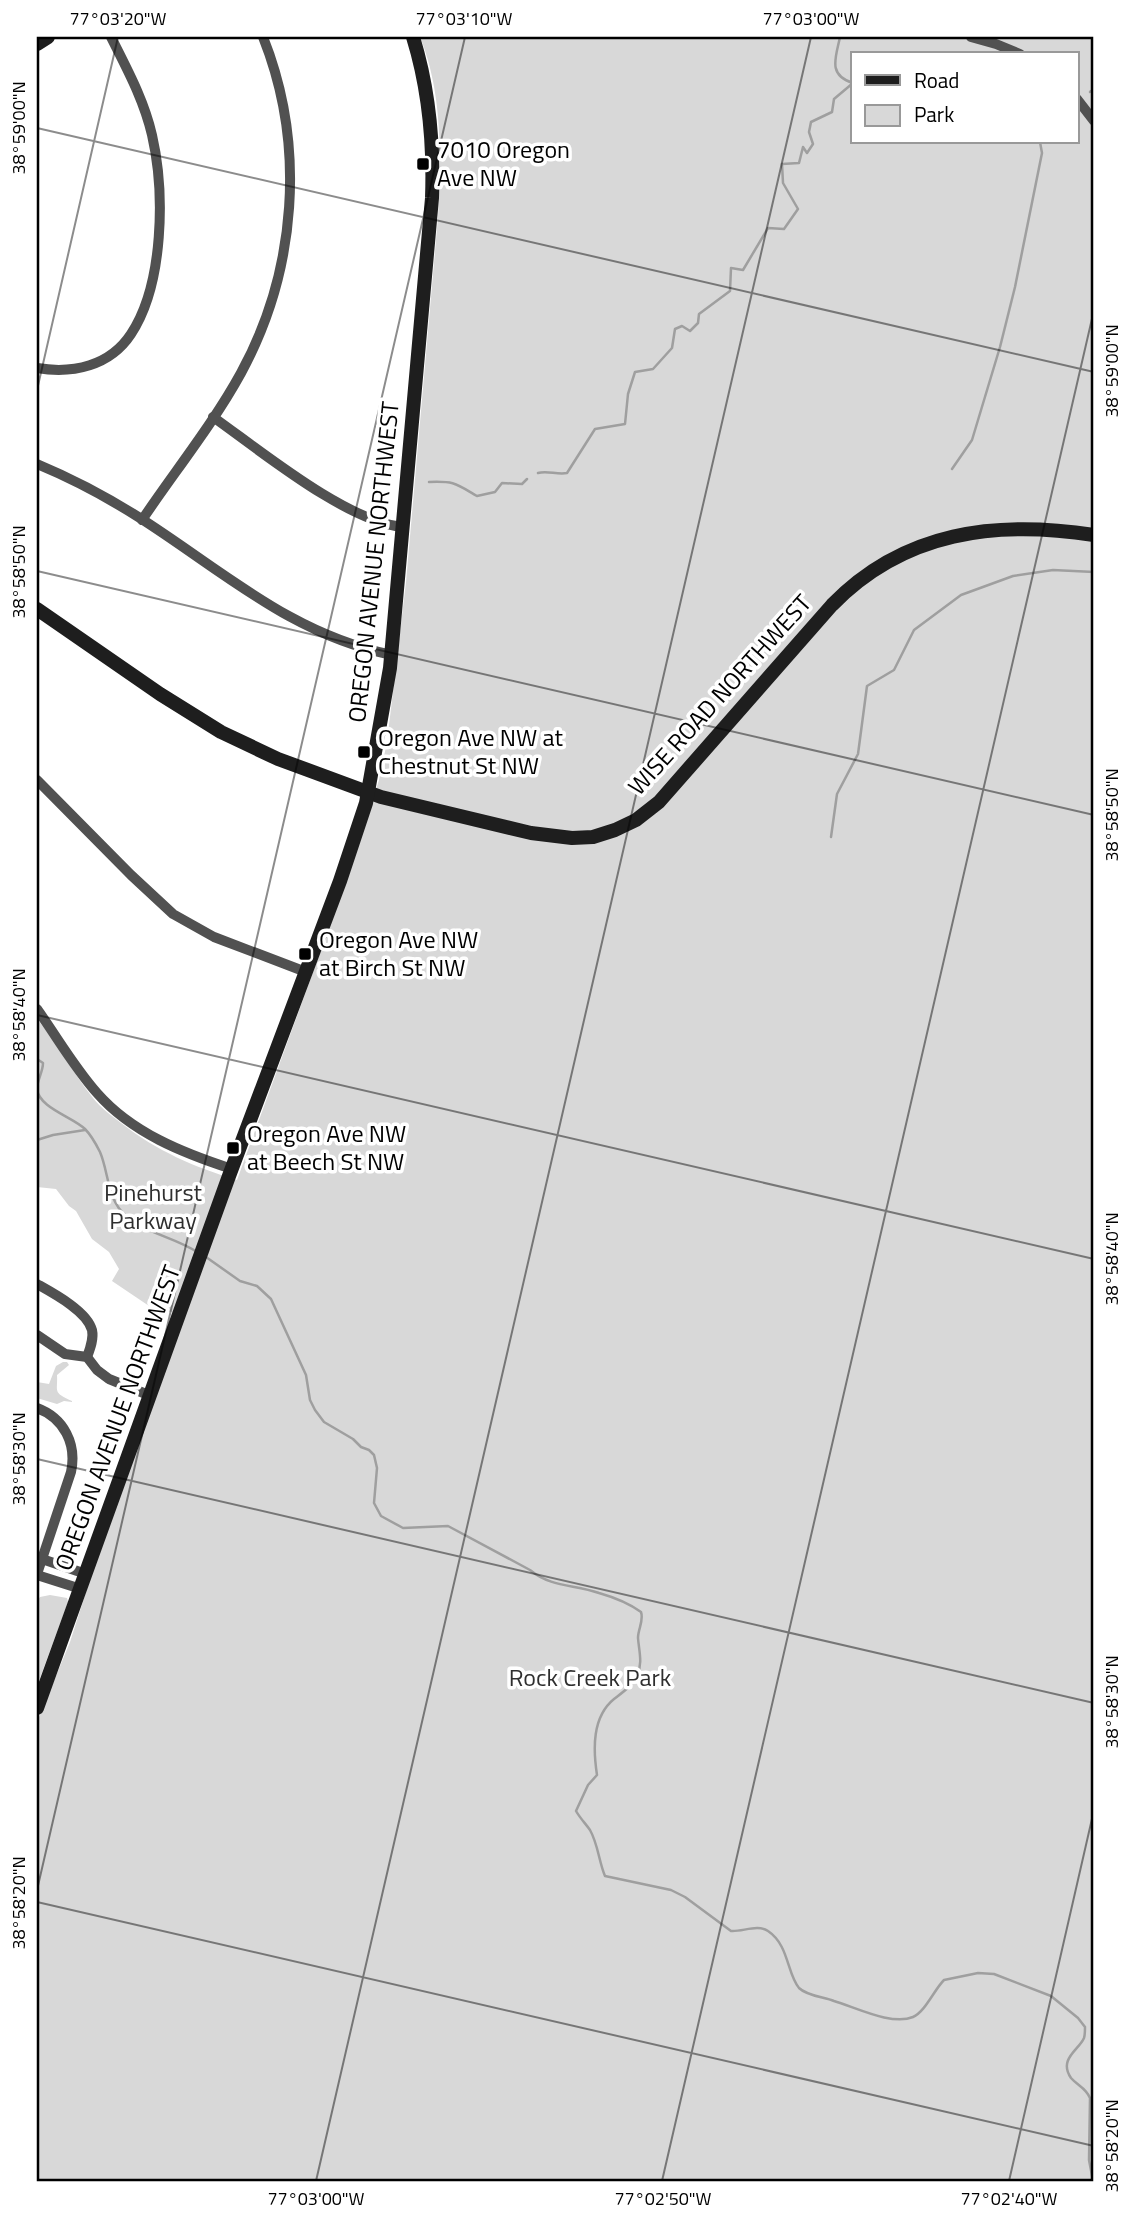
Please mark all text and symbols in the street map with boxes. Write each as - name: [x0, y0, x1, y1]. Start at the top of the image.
- text: 77°03'20"W: [70, 5, 167, 32]
- text: 77°03'10"W: [416, 5, 513, 32]
- text: 77°03'00"W: [763, 5, 860, 32]
- legend: [851, 52, 1078, 144]
- text: Road: [914, 64, 959, 96]
- text: 38°59'00"N: [5, 81, 32, 175]
- text: Park: [914, 98, 954, 130]
- place label: 7010 Oregon Ave NW: [437, 131, 570, 195]
- marker: 7010 Oregon Ave NW: [415, 156, 431, 172]
- text: 38°59'00"N: [1098, 324, 1125, 418]
- street label: OREGON AVENUE NORTHWEST: [338, 399, 408, 724]
- text: 38°58'50"N: [5, 525, 32, 619]
- street label: WISE ROAD NORTHWEST: [619, 586, 820, 803]
- place label: Oregon Ave NW at Chestnut St NW: [378, 719, 564, 783]
- marker: Oregon Ave NW at Chestnut St NW: [356, 744, 372, 760]
- text: 38°58'50"N: [1098, 768, 1125, 862]
- place label: Oregon Ave NW at Birch St NW: [319, 921, 478, 985]
- marker: Oregon Ave NW at Birch St NW: [297, 946, 313, 962]
- text: 38°58'40"N: [5, 968, 32, 1062]
- place label: Oregon Ave NW at Beech St NW: [247, 1115, 406, 1179]
- marker: Oregon Ave NW at Beech St NW: [225, 1140, 241, 1156]
- park label: Pinehurst Parkway: [104, 1174, 203, 1238]
- text: 38°58'40"N: [1098, 1212, 1125, 1306]
- street label: OREGON AVENUE NORTHWEST: [45, 1260, 189, 1575]
- text: 38°58'30"N: [5, 1412, 32, 1506]
- text: 38°58'30"N: [1098, 1655, 1125, 1749]
- park label: Rock Creek Park: [509, 1659, 672, 1695]
- text: 38°58'20"N: [5, 1856, 32, 1950]
- text: 38°58'20"N: [1098, 2099, 1125, 2193]
- text: 77°03'00"W: [268, 2185, 365, 2212]
- text: 77°02'50"W: [615, 2185, 712, 2212]
- text: 77°02'40"W: [961, 2185, 1058, 2212]

